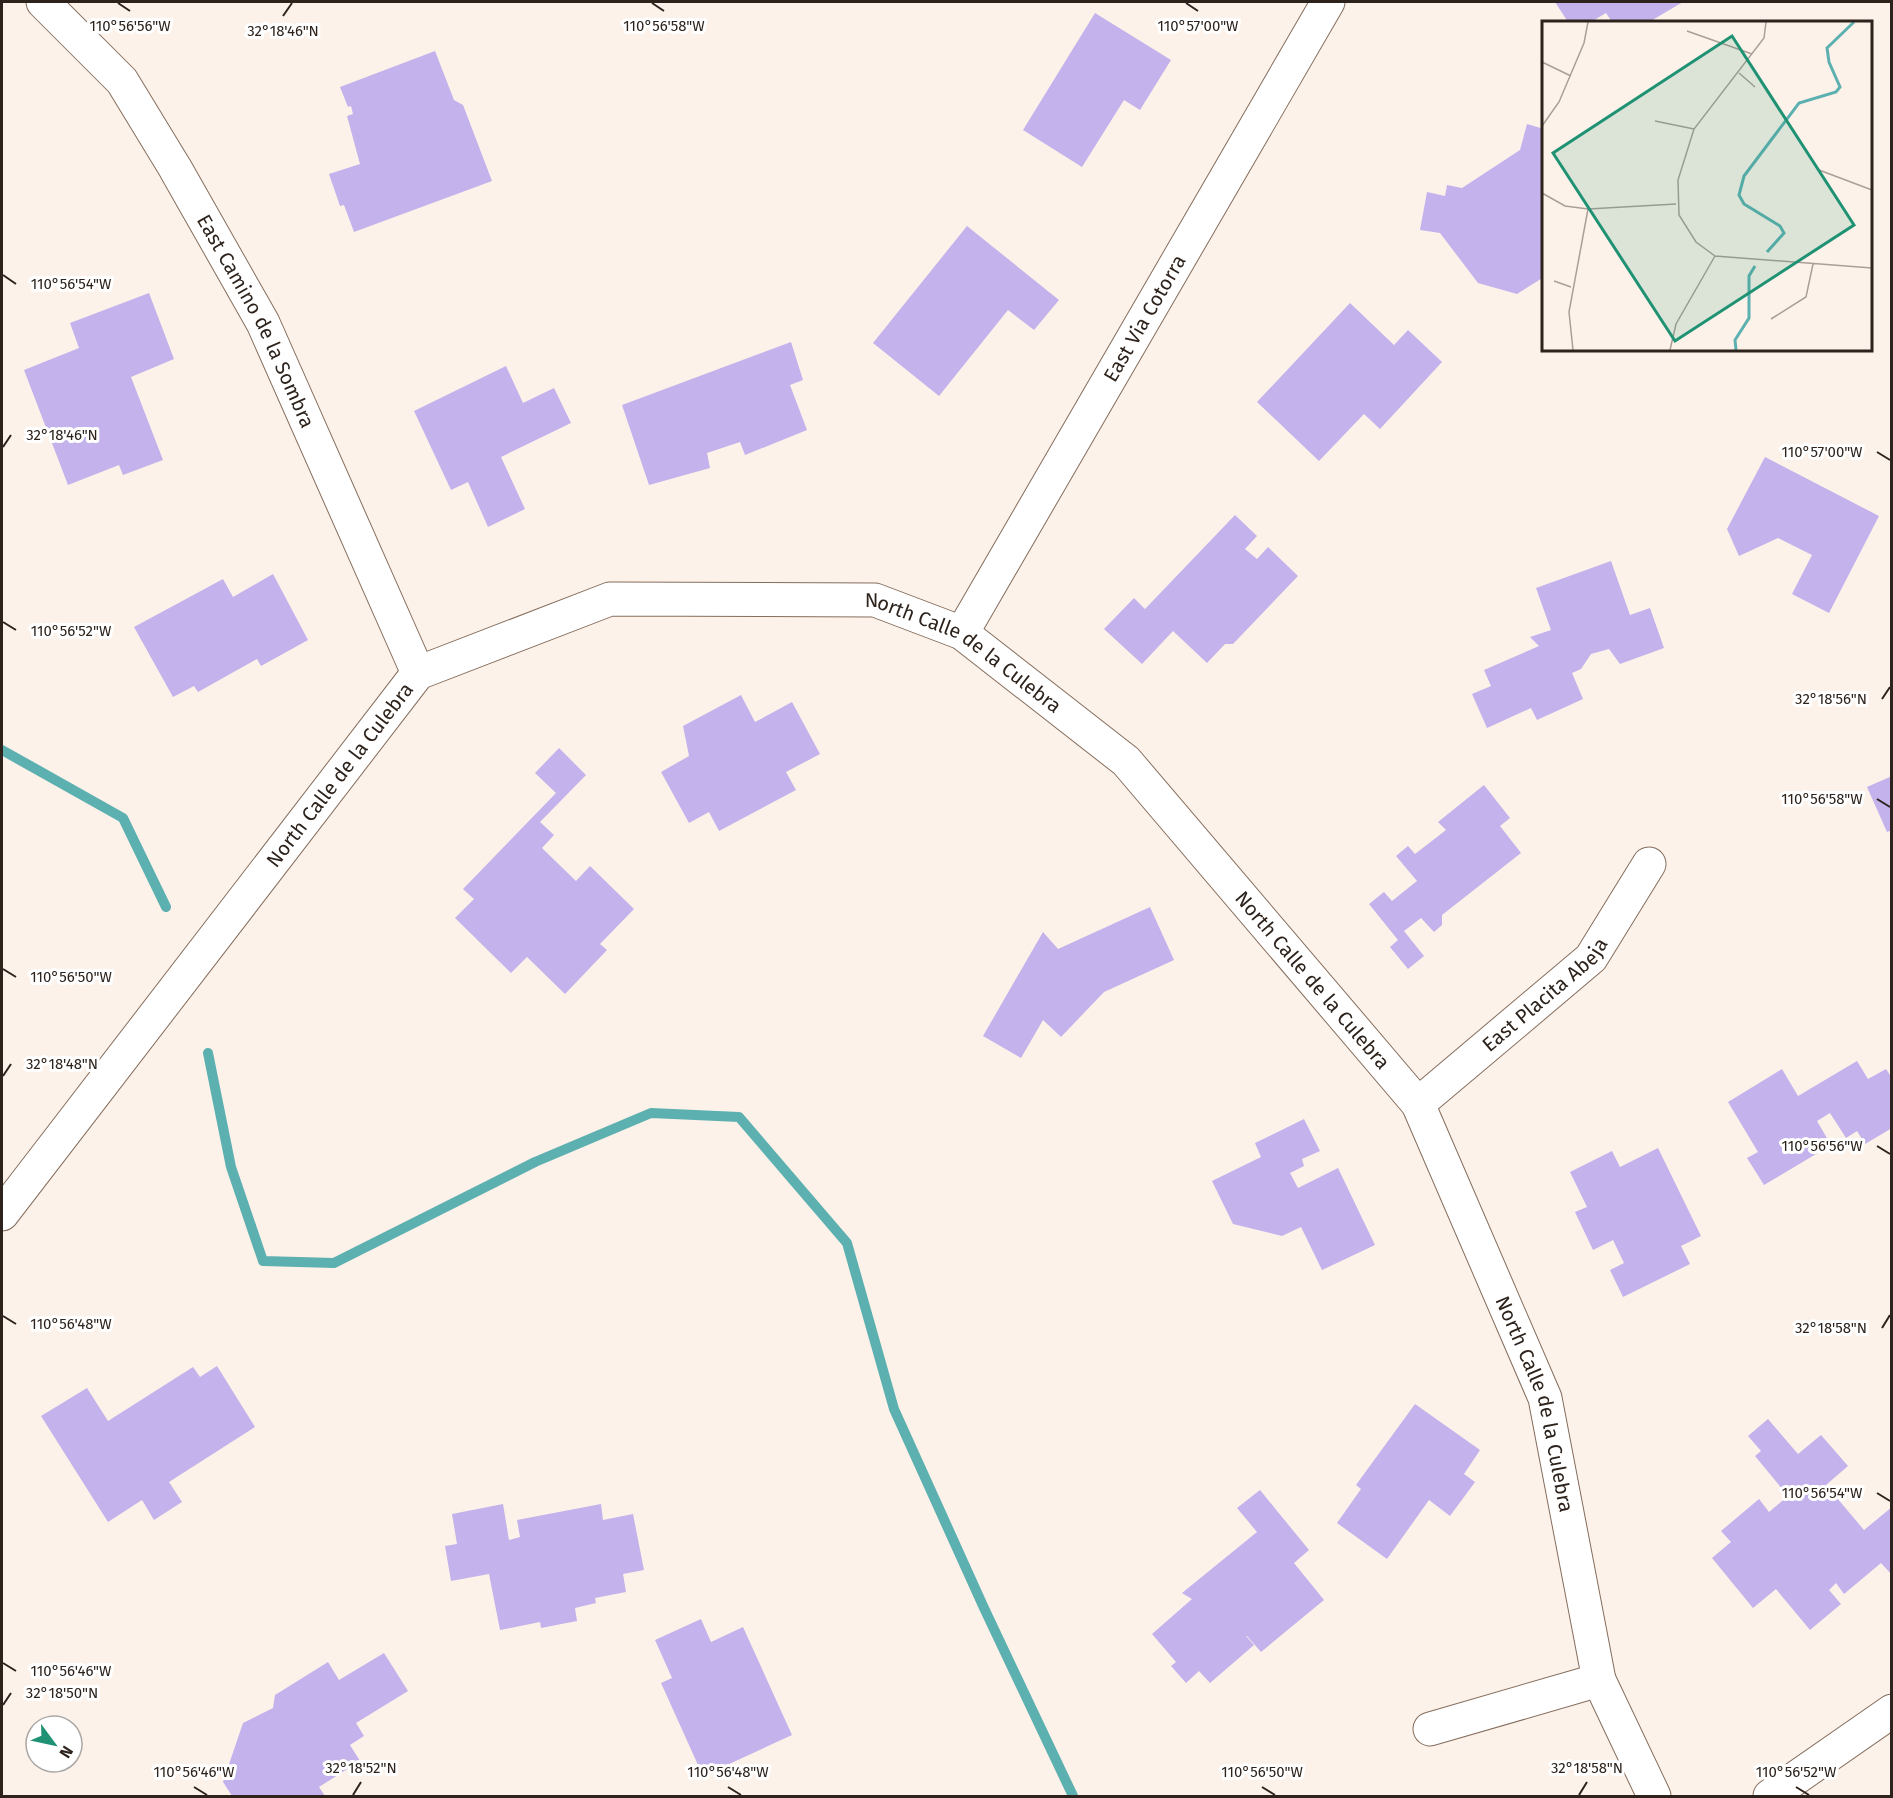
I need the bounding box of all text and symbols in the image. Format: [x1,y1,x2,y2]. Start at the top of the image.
text: 110°56'56"W [89,17,171,35]
text: 110°56'58"W [623,17,705,35]
text: 110°57'00"W [1157,17,1239,35]
inset map [1542,21,1872,351]
text: 32°18'46"N [247,22,319,40]
street label: East Camino de la Sombra [192,210,320,431]
street label: East Via Cotorra [1098,250,1191,386]
text: 110°56'54"W [31,275,112,293]
text: 32°18'46"N [26,426,98,444]
text: 110°57'00"W [1781,443,1863,461]
street label: North Calle de la Culebra [865,588,1066,718]
text: 110°56'52"W [31,622,112,640]
street label: North Calle de la Culebra [261,678,418,872]
text: 32°18'56"N [1795,690,1867,708]
text: 110°56'58"W [1781,790,1863,808]
street label: North Calle de la Culebra [1230,886,1395,1074]
street label: East Placita Abeja [1477,933,1613,1057]
text: 110°56'50"W [30,968,112,986]
text: 32°18'48"N [26,1055,98,1073]
text: 110°56'56"W [1781,1137,1863,1155]
street label: North Calle de la Culebra [1490,1292,1579,1514]
text: 110°56'48"W [30,1315,112,1333]
text: 32°18'58"N [1795,1319,1867,1337]
text: 110°56'54"W [1782,1484,1863,1502]
text: 110°56'46"W [31,1662,112,1680]
text: 32°18'50"N [26,1684,98,1702]
north arrow [24,1714,84,1774]
text: N [55,1742,77,1762]
text: 32°18'52"N [325,1759,397,1777]
text: 32°18'58"N [1551,1759,1623,1777]
text: 110°56'46"W [154,1763,235,1781]
text: 110°56'48"W [687,1763,769,1781]
text: 110°56'50"W [1221,1763,1303,1781]
text: 110°56'52"W [1756,1763,1837,1781]

